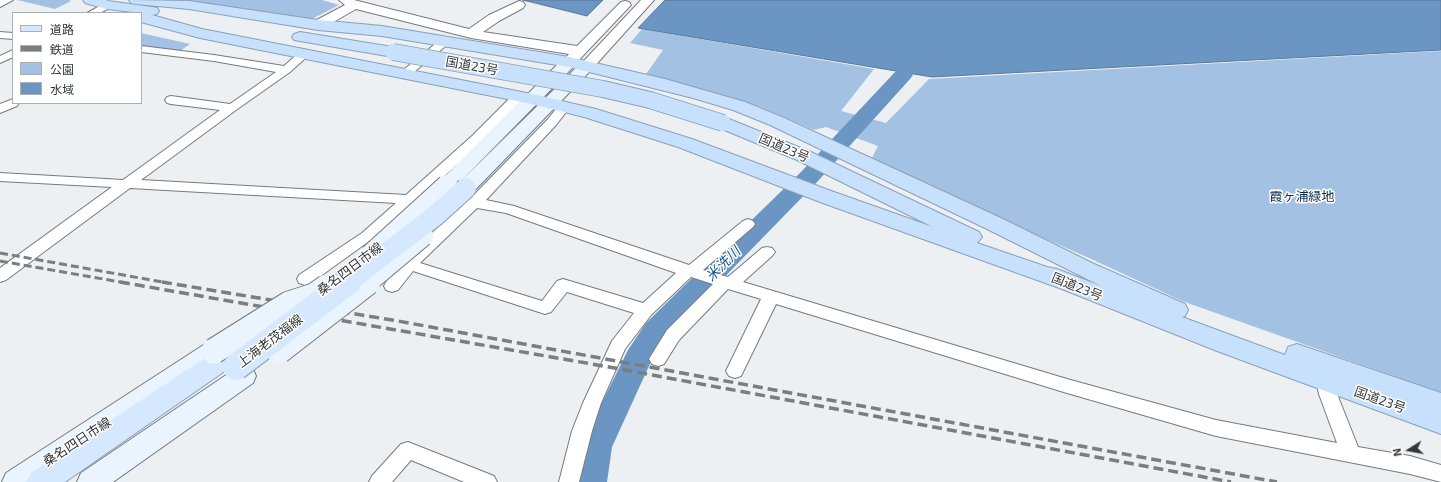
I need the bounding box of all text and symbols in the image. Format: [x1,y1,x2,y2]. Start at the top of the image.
legend [12,12,142,104]
text: 道路 [50,22,74,36]
text: 鉄道 [50,42,74,56]
street label: 国道23号 [444,54,500,78]
text: 公園 [50,62,74,76]
text: 水域 [50,82,74,96]
street label: 国道23号 [756,130,812,166]
park label: 霞ヶ浦緑地 [1270,189,1334,205]
street label: 桑名四日市線 [314,239,386,299]
water label: 米洗川 [702,243,744,285]
street label: 国道23号 [1049,270,1105,304]
street label: 上海老茂福線 [234,311,306,371]
street label: 国道23号 [1352,384,1408,416]
street label: 桑名四日市線 [40,414,114,470]
north arrow [1389,430,1429,470]
text: N [1390,447,1404,458]

